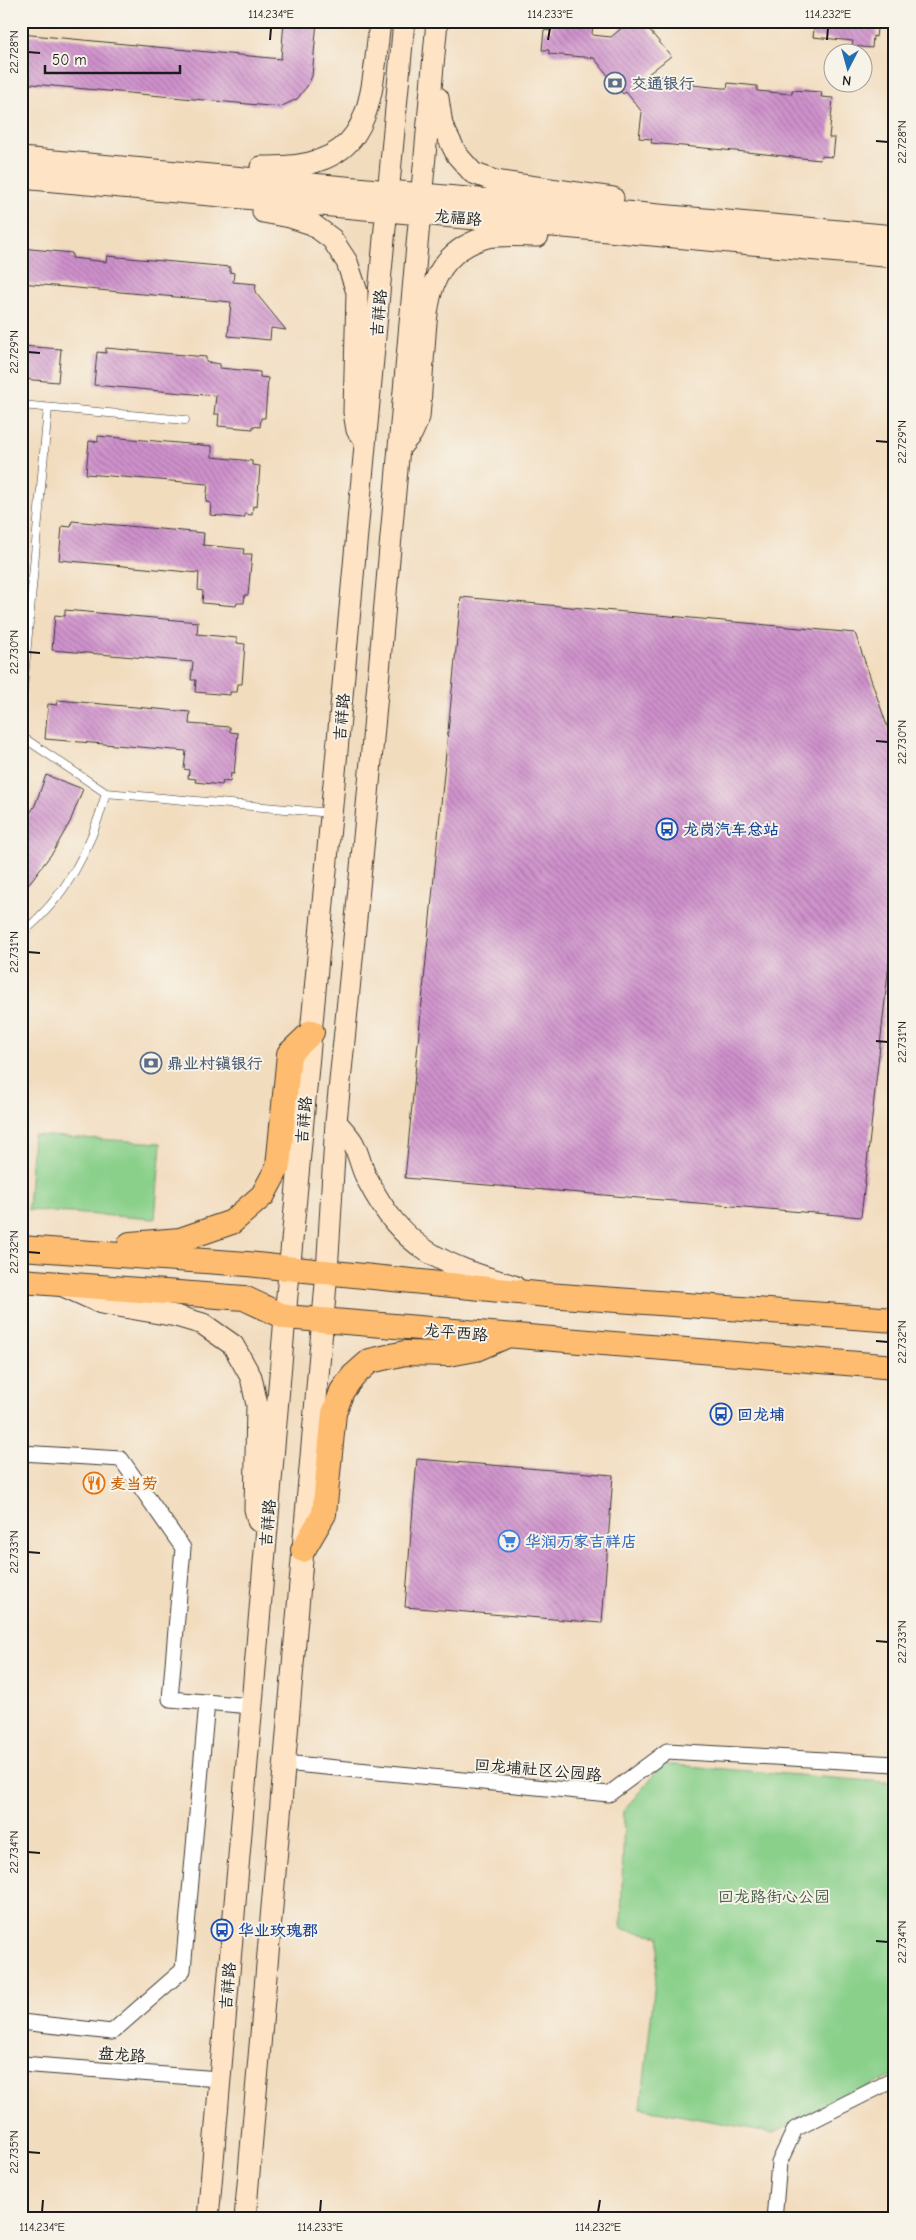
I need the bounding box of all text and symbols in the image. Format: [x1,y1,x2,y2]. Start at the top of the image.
text: 114.234°E [248,7,294,21]
text: 114.233°E [527,7,573,21]
text: 114.232°E [805,7,851,21]
text: 22.728°N [7,30,21,74]
scale bar [45,42,180,74]
north arrow [824,42,874,92]
text: 50 m [52,51,87,69]
bank icon: 交通银行 [603,71,627,95]
text: N [841,72,852,89]
place label: 交通银行 [631,75,695,93]
text: 22.728°N [895,120,909,164]
street label: 龙福路 [433,207,483,229]
street label: 吉祥路 [368,288,390,338]
text: 22.729°N [7,330,21,374]
text: 22.729°N [895,420,909,464]
text: 22.730°N [7,630,21,674]
street label: 吉祥路 [331,692,353,742]
text: 22.730°N [895,720,909,764]
bus stop icon: 龙岗汽车总站 [655,817,679,841]
place label: 龙岗汽车总站 [683,821,779,839]
text: 22.731°N [7,931,21,973]
text: 22.731°N [895,1021,909,1063]
bank icon: 鼎业村镇银行 [139,1051,163,1075]
place label: 鼎业村镇银行 [167,1055,263,1073]
street label: 吉祥路 [293,1095,315,1145]
text: 22.732°N [7,1230,21,1274]
text: 22.732°N [895,1320,909,1364]
street label: 龙平西路 [423,1321,489,1345]
bus stop icon: 回龙埔 [709,1402,733,1426]
place label: 回龙埔 [737,1406,785,1424]
restaurant icon: 麦当劳 [82,1471,106,1495]
place label: 麦当劳 [110,1475,158,1493]
street label: 吉祥路 [257,1498,279,1548]
supermarket icon: 华润万家吉祥店 [497,1529,521,1553]
text: 22.733°N [7,1530,21,1574]
place label: 华润万家吉祥店 [525,1533,637,1551]
text: 22.733°N [895,1620,909,1664]
street label: 回龙埔社区公园路 [473,1755,602,1785]
text: 22.734°N [7,1831,21,1873]
park label: 回龙路街心公园 [718,1888,830,1906]
bus stop icon: 华业玫瑰郡 [210,1918,234,1942]
text: 22.734°N [895,1921,909,1963]
place label: 华业玫瑰郡 [238,1922,318,1940]
street label: 吉祥路 [217,1961,239,2011]
street label: 盘龙路 [97,2044,147,2066]
text: 22.735°N [7,2130,21,2174]
text: 114.234°E [19,2220,65,2234]
text: 114.233°E [297,2220,343,2234]
text: 114.232°E [575,2220,621,2234]

